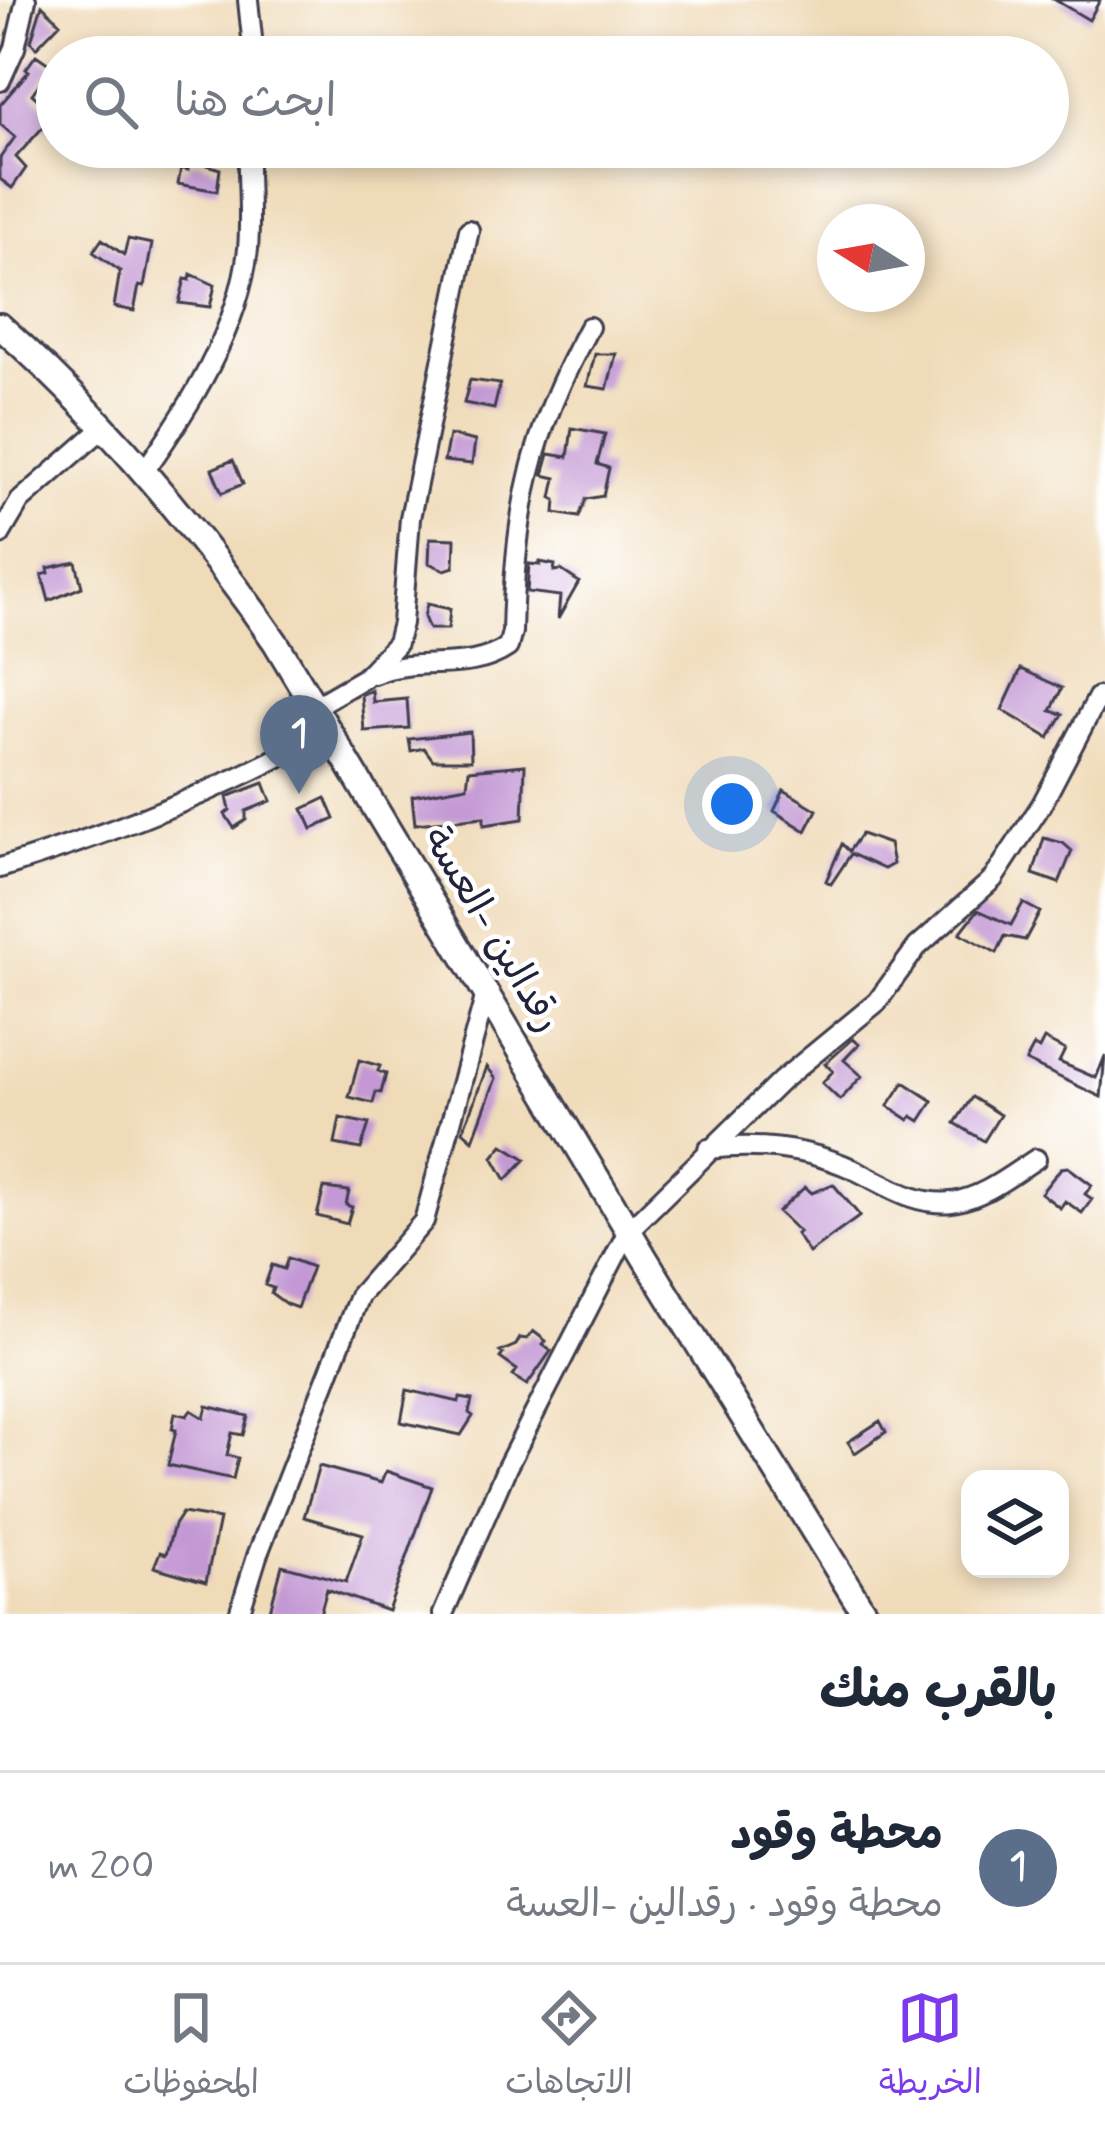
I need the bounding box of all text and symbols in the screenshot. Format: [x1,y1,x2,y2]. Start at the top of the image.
search box [36,36,1069,168]
icon: search [78,69,144,135]
text: ابحث هنا [174,73,337,132]
north arrow [817,204,925,312]
pin: 1 [260,695,338,794]
your location [702,774,762,834]
street label: رقدالين -العسة [410,818,572,1042]
map controls [961,1470,1069,1578]
button: layers [961,1470,1069,1578]
text: بالقرب منك [820,1659,1057,1725]
text: محطة وقود [730,1806,943,1865]
text: 200 m [48,1842,154,1893]
text: 1 [1009,1842,1027,1893]
text: محطة وقود · رقدالين -العسة [506,1880,943,1931]
tab: المحفوظات [123,1985,259,2111]
tab: الاتجاهات [505,1985,633,2111]
tab: الخريطة [879,1985,982,2111]

